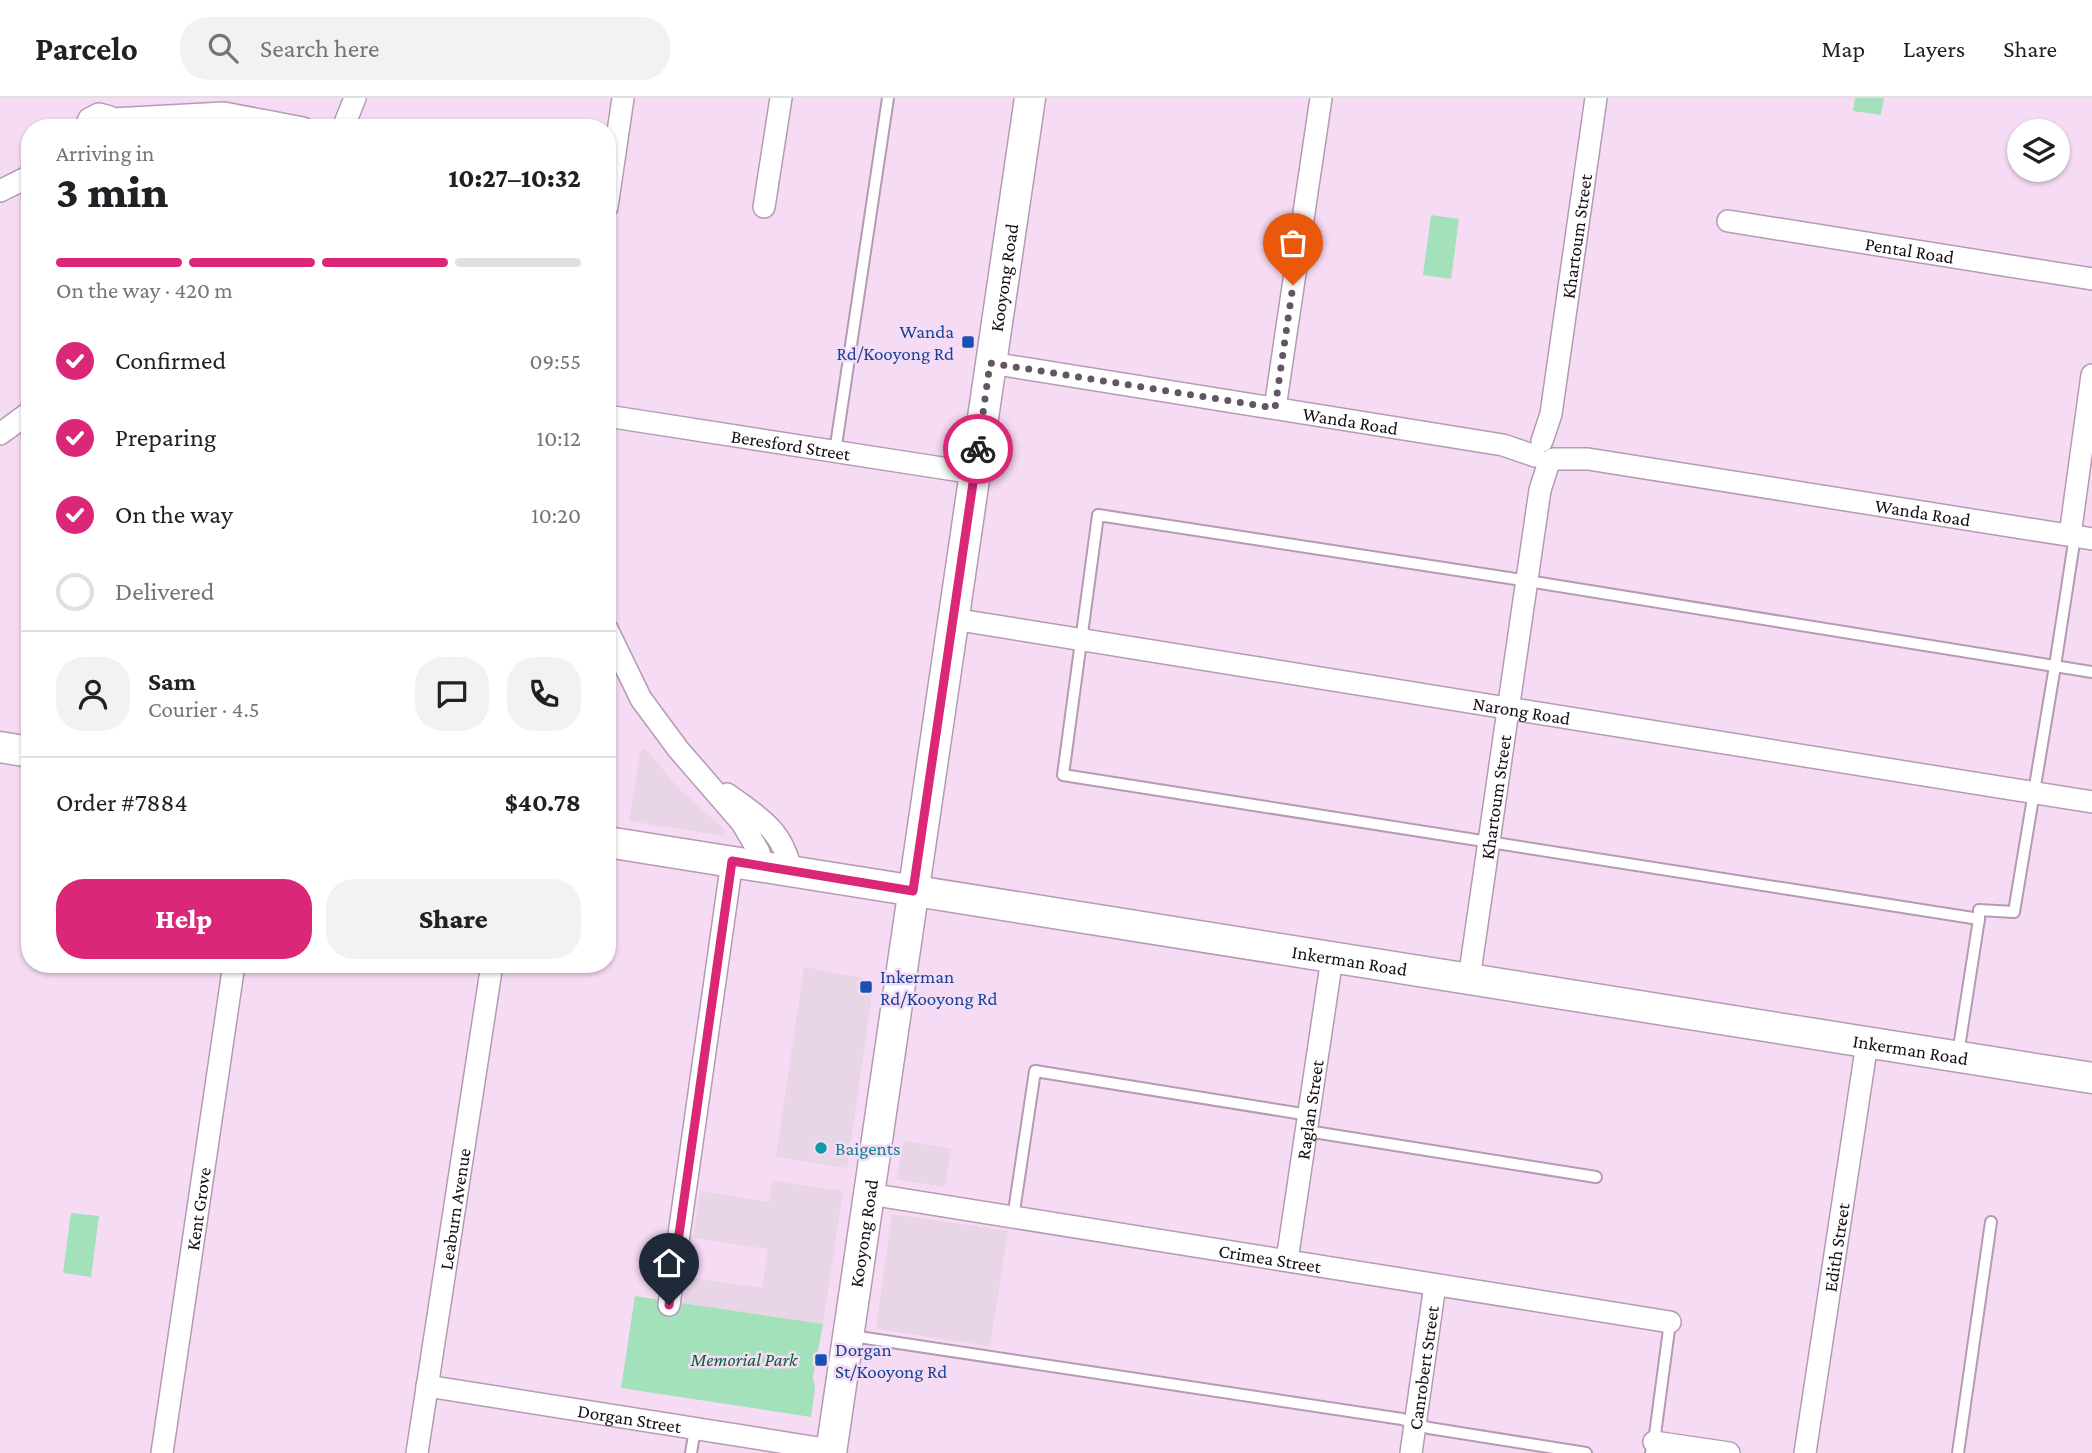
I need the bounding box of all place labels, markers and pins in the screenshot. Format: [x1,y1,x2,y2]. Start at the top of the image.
pin [1263,213,1323,285]
place label: Wanda Rd/Kooyong Rd [837,321,954,364]
marker: Wanda Rd/Kooyong Rd [960,334,976,350]
place label: Inkerman Rd/Kooyong Rd [880,966,998,1009]
marker: Inkerman Rd/Kooyong Rd [858,979,874,995]
place label: Baigents [835,1138,900,1159]
marker: Baigents [813,1140,829,1156]
pin [639,1233,699,1305]
place label: Dorgan St/Kooyong Rd [835,1339,947,1382]
marker: Dorgan St/Kooyong Rd [813,1352,829,1368]

